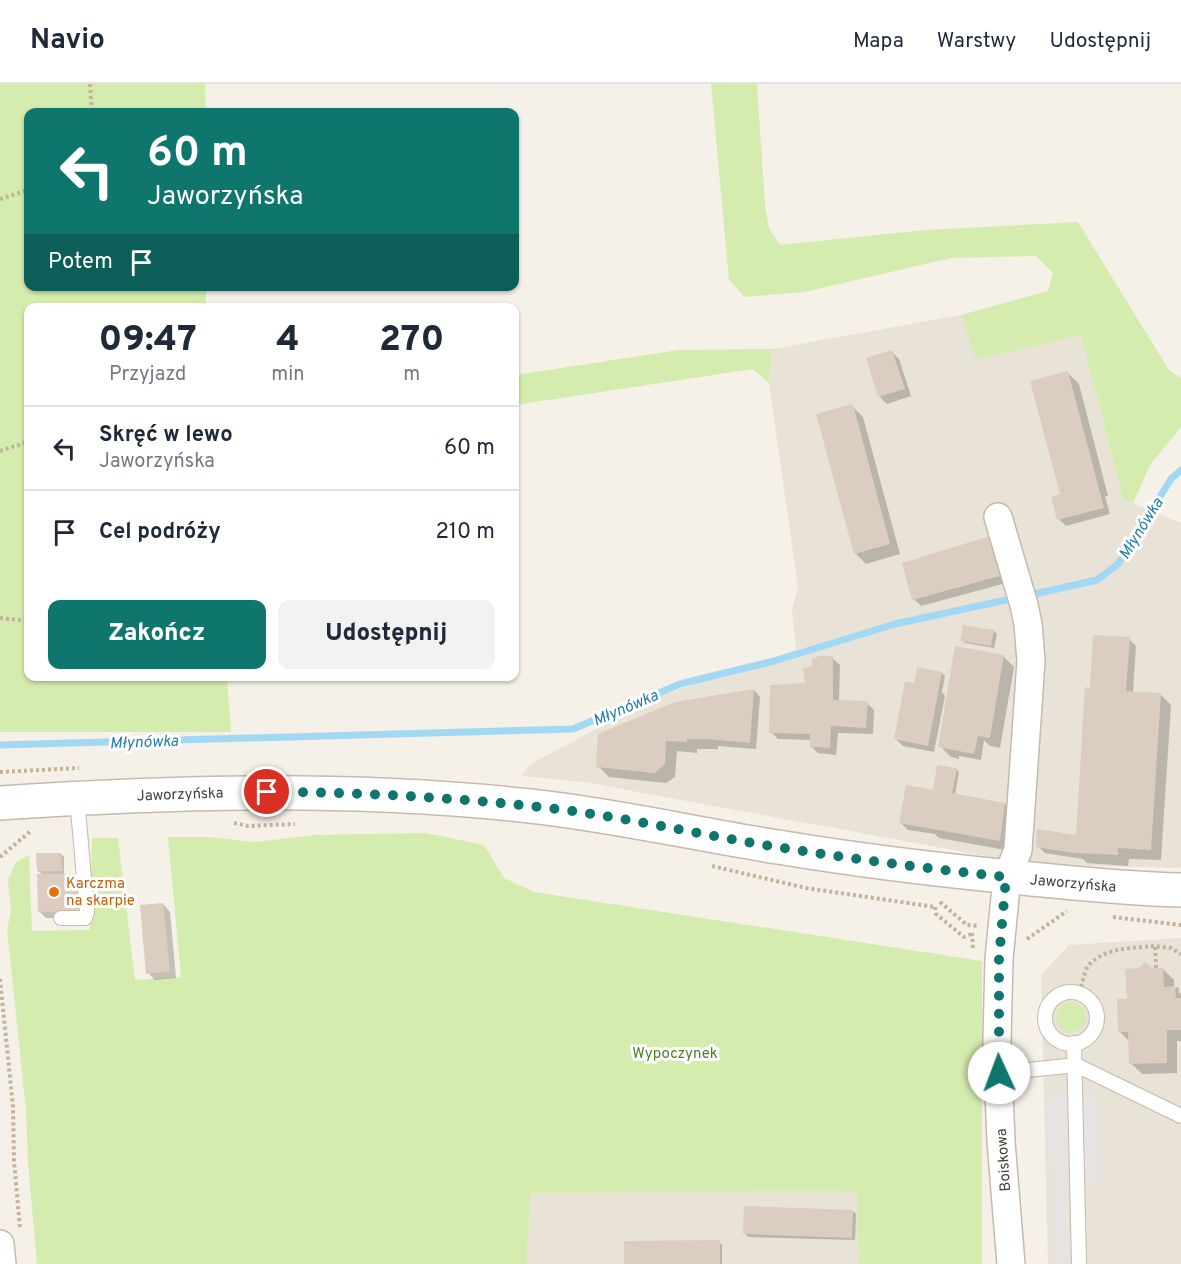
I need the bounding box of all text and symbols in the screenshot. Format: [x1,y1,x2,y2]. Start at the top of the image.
text: Navio [30,23,105,59]
text: Mapa [853,28,904,55]
text: Warstwy [937,28,1016,55]
text: Udostępnij [1049,28,1151,55]
text: 60 m [147,128,248,181]
icon: left [48,132,126,210]
text: Jaworzyńska [147,180,303,214]
icon: arrive [125,246,158,279]
text: Potem [48,249,113,276]
text: 09:47 [99,318,197,364]
text: 4 [276,318,300,364]
text: 270 [379,318,444,364]
text: Przyjazd [109,362,186,388]
text: min [271,362,305,388]
text: m [403,362,420,388]
text: Skręć w lewo [99,422,233,449]
icon: left [48,432,81,465]
text: 60 m [444,435,495,462]
text: Jaworzyńska [99,449,215,475]
water label: Młynówka [1115,494,1169,564]
icon: arrive [48,516,81,549]
text: Cel podróży [99,519,221,546]
text: 210 m [435,519,495,546]
button: Zakończ [48,600,266,669]
button: Udostępnij [278,600,495,669]
water label: Młynówka [590,686,662,731]
water label: Młynówka [109,732,180,754]
pin [241,766,292,817]
icon: arrive [250,775,283,808]
street label: Jaworzyńska [136,784,224,807]
street label: Jaworzyńska [1029,871,1117,898]
place label: Karczma na skarpie [66,875,135,911]
marker: Karczma na skarpie [47,885,61,899]
position arrow [967,1041,1031,1105]
park label: Wypoczynek [632,1045,718,1064]
street label: Boiskowa [993,1128,1016,1192]

